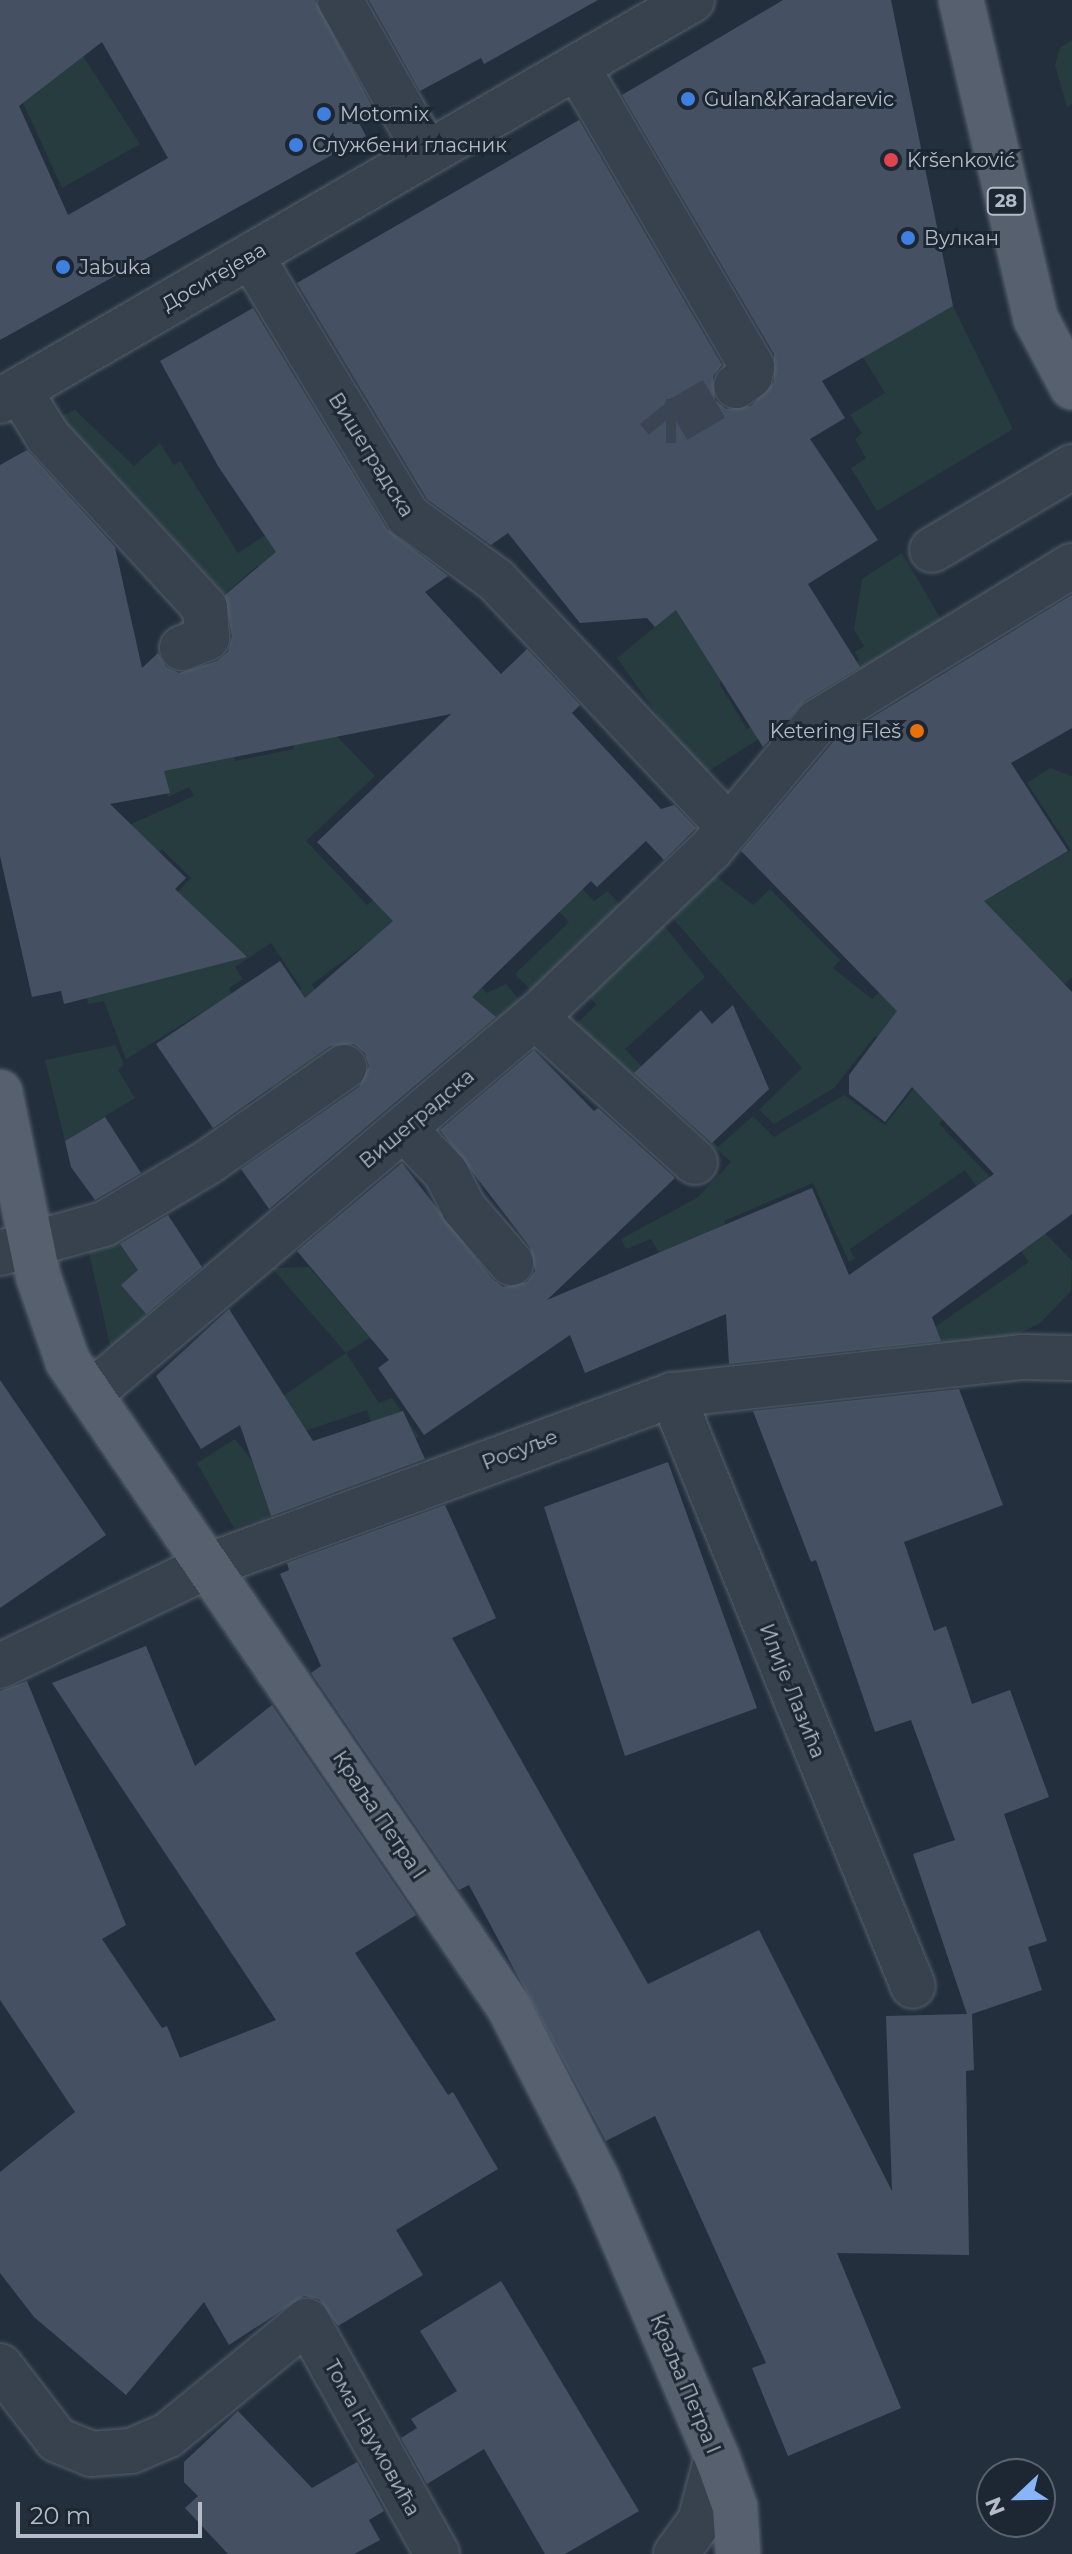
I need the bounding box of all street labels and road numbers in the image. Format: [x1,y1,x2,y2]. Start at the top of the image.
road number: 28 [986,187,1026,215]
street label: Доситејева [158,238,270,316]
street label: Вишеградска [323,389,419,521]
street label: Вишеградска [355,1064,479,1174]
street label: Росуље [479,1425,561,1475]
street label: Илије Лазића [754,1620,830,1762]
street label: Краља Петра I [327,1747,431,1883]
street label: Краља Петра I [645,2311,725,2457]
street label: Тома Наумовића [319,2356,425,2520]

